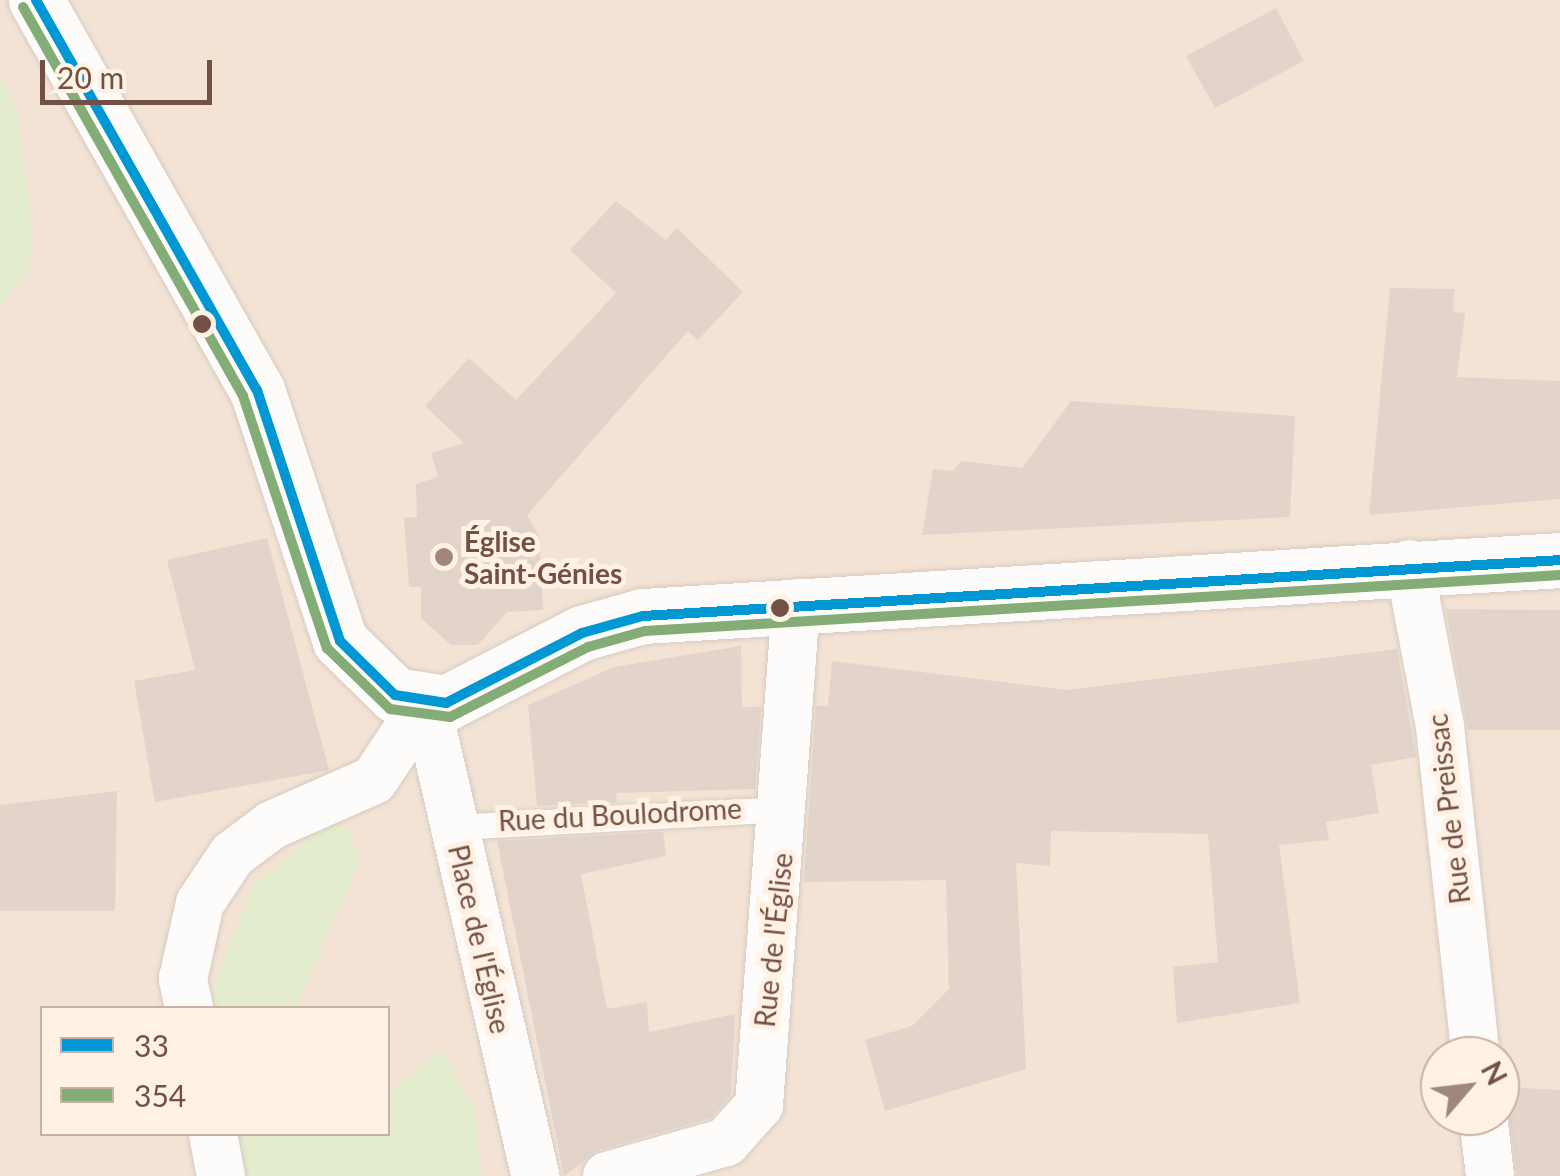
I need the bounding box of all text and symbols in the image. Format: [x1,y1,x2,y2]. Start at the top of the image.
scale bar [45,40,218,102]
text: 20 m [57,59,124,95]
unlabelled marker [192,314,212,334]
place label: Église Saint-Génies [464,524,622,590]
marker: Église Saint-Génies [433,546,455,568]
unlabelled marker [770,598,790,618]
street label: Rue de Preissac [1420,712,1476,906]
street label: Rue du Boulodrome [497,791,743,837]
street label: Place de l'Église [442,841,518,1037]
street label: Rue de l'Église [747,851,799,1029]
legend [40,1006,390,1136]
text: 33 [134,1027,169,1063]
north arrow [1420,1036,1520,1136]
text: N [1475,1055,1515,1090]
text: 354 [134,1077,186,1113]

